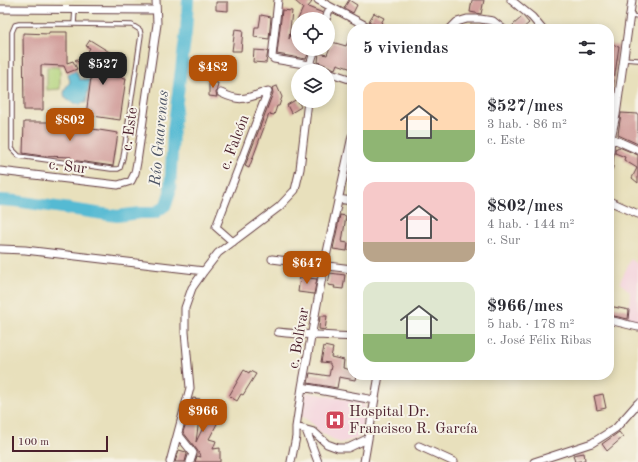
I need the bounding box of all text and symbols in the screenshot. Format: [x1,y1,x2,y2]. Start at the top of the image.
map controls [291,12,335,108]
button: locate [291,12,335,56]
icon: filters [576,37,598,59]
text: 5 viviendas [363,40,448,57]
pin: $527 [79,52,127,86]
pin: $482 [189,55,237,89]
text: $527 [88,58,118,71]
text: $482 [198,61,228,74]
button: layers [291,64,335,108]
water label: Río Guarenas [148,89,172,188]
icon: home [395,98,443,146]
text: $527/mes [487,98,563,115]
street label: c. Este [120,106,141,152]
pin: $802 [46,108,94,142]
street label: c. Falcón [218,113,253,172]
text: $802 [55,114,85,127]
text: 3 hab. · 86 m² [487,118,567,131]
text: c. Este [487,134,525,147]
street label: c. Sur [48,158,88,177]
icon: home [395,198,443,246]
text: $802/mes [487,198,563,215]
text: 4 hab. · 144 m² [487,218,574,231]
text: c. Sur [487,234,520,247]
pin: $647 [283,251,331,285]
text: $647 [292,257,322,270]
icon: home [395,298,443,346]
text: $966/mes [487,298,563,315]
street label: c. Bolívar [287,306,312,370]
text: 5 hab. · 178 m² [487,318,574,331]
text: c. José Félix Ribas [487,334,591,347]
pin: $966 [179,399,227,433]
text: $966 [188,405,218,418]
place label: Hospital Dr. Francisco R. García [349,405,478,437]
hospital icon: Hospital Dr. Francisco R. García [324,409,346,431]
scale bar [12,434,108,453]
text: 100 m [18,437,49,448]

